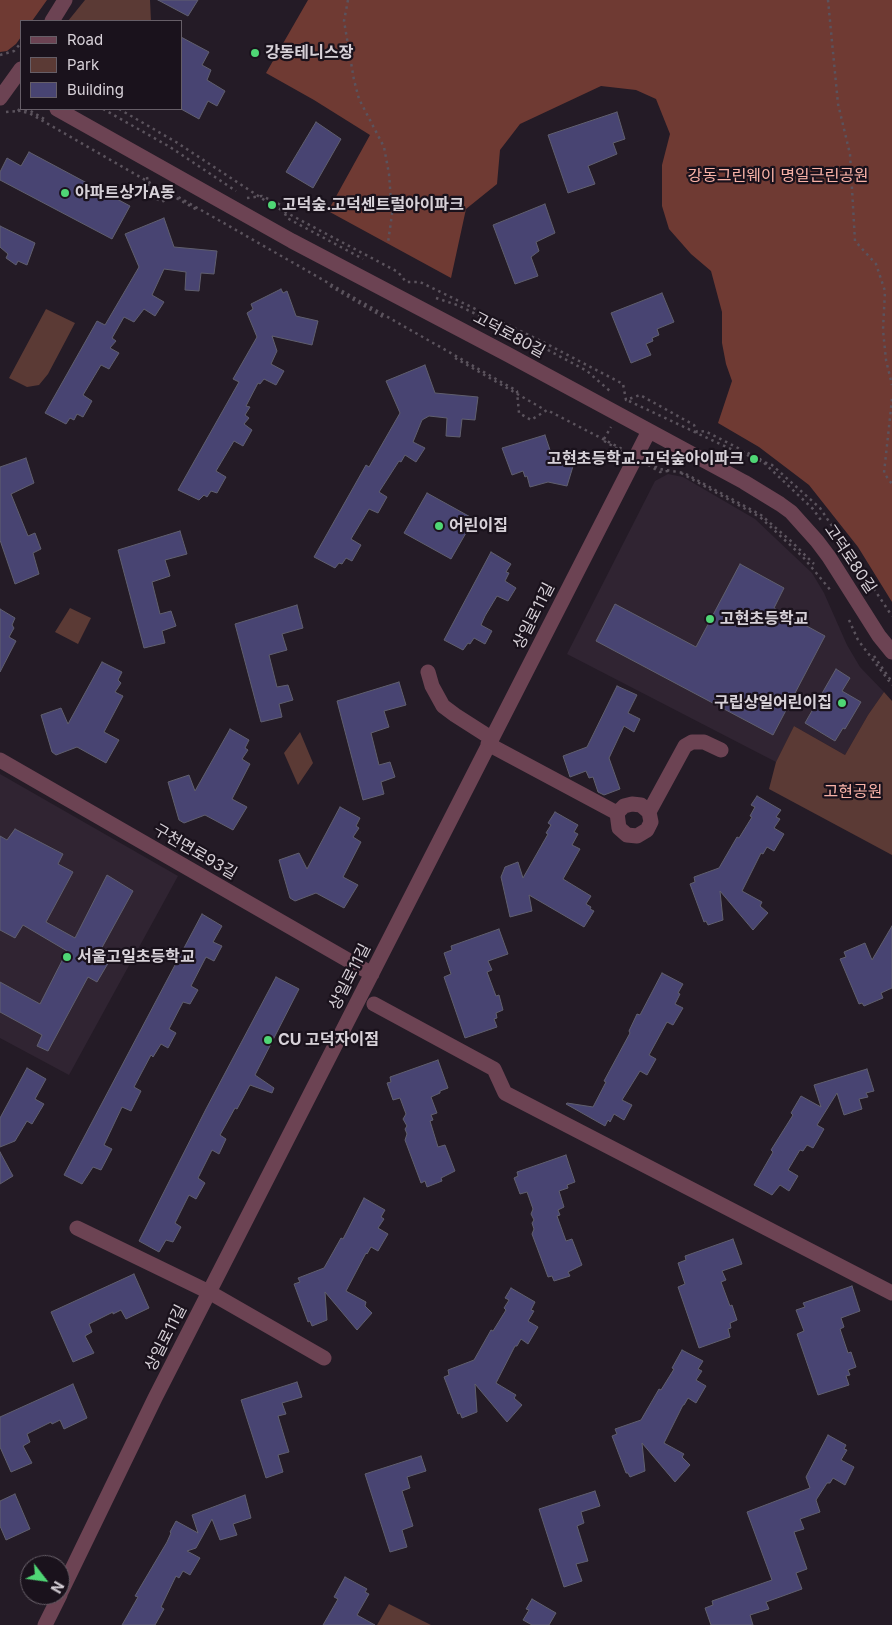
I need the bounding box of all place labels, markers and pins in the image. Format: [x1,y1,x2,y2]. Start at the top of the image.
place label: 강동테니스장 [265,43,353,63]
marker: 강동테니스장 [249,47,261,59]
place label: 아파트상가A동 [75,183,175,203]
marker: 아파트상가A동 [59,187,71,199]
place label: 고덕숲.고덕센트럴아이파크 [282,195,464,215]
marker: 고덕숲.고덕센트럴아이파크 [266,199,278,211]
place label: 고현초등학교.고덕숲아이파크 [547,449,744,469]
marker: 고현초등학교.고덕숲아이파크 [748,453,760,465]
place label: 어린이집 [449,516,508,536]
marker: 어린이집 [433,520,445,532]
place label: 고현초등학교 [720,609,808,629]
marker: 고현초등학교 [704,613,716,625]
place label: 구립상일어린이집 [714,693,832,713]
marker: 구립상일어린이집 [836,697,848,709]
place label: 서울고일초등학교 [77,947,195,967]
marker: 서울고일초등학교 [61,951,73,963]
place label: CU 고덕자이점 [278,1030,379,1050]
marker: CU 고덕자이점 [262,1034,274,1046]

